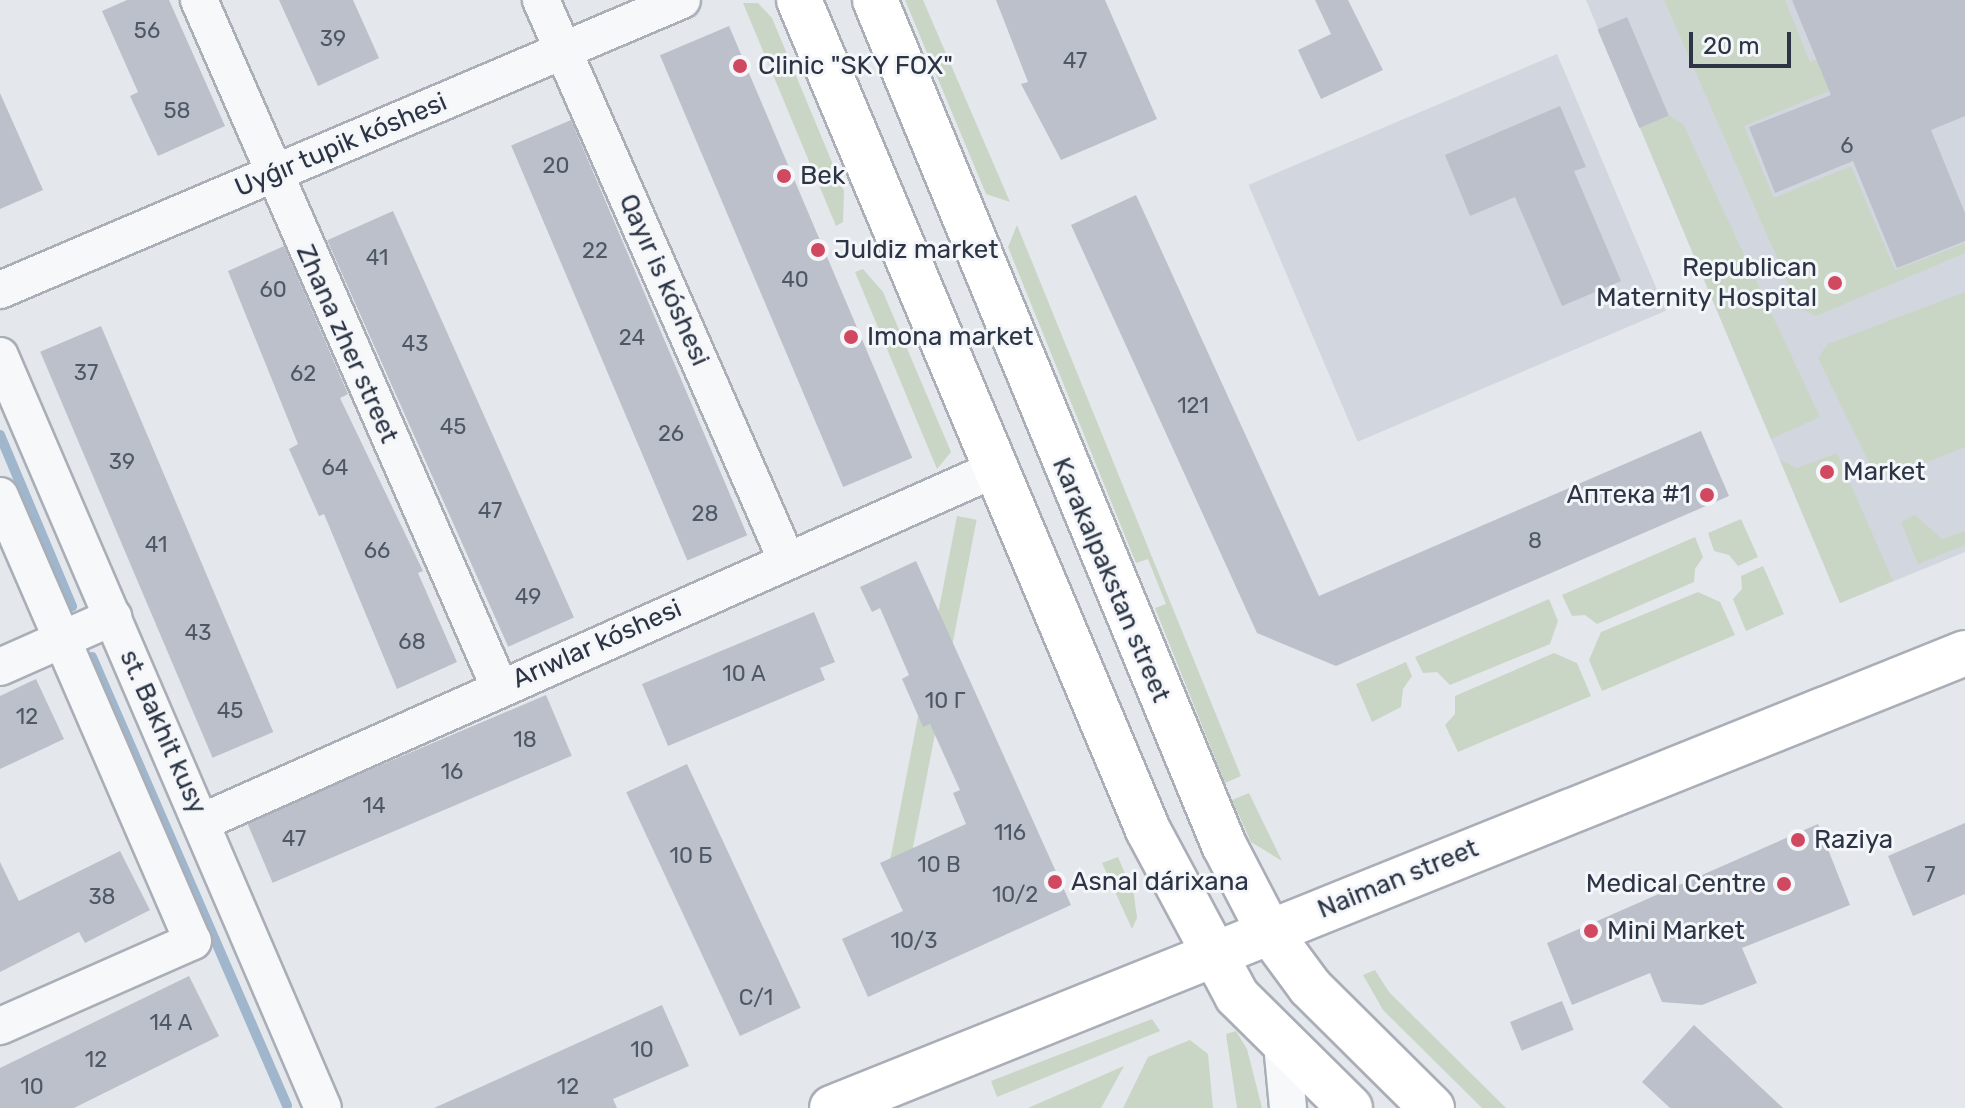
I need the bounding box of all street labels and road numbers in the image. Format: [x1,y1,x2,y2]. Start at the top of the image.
street label: Uyǵır tupik kóshesi [230,86,452,204]
street label: Qayır is kóshesi [612,189,716,371]
street label: Zhana zher street [289,240,405,448]
street label: Karakalpakstan street [1045,453,1177,707]
street label: Arıwlar kóshesi [507,593,687,695]
street label: st. Bakhit kusy [113,645,213,819]
street label: Naiman street [1313,833,1483,925]

